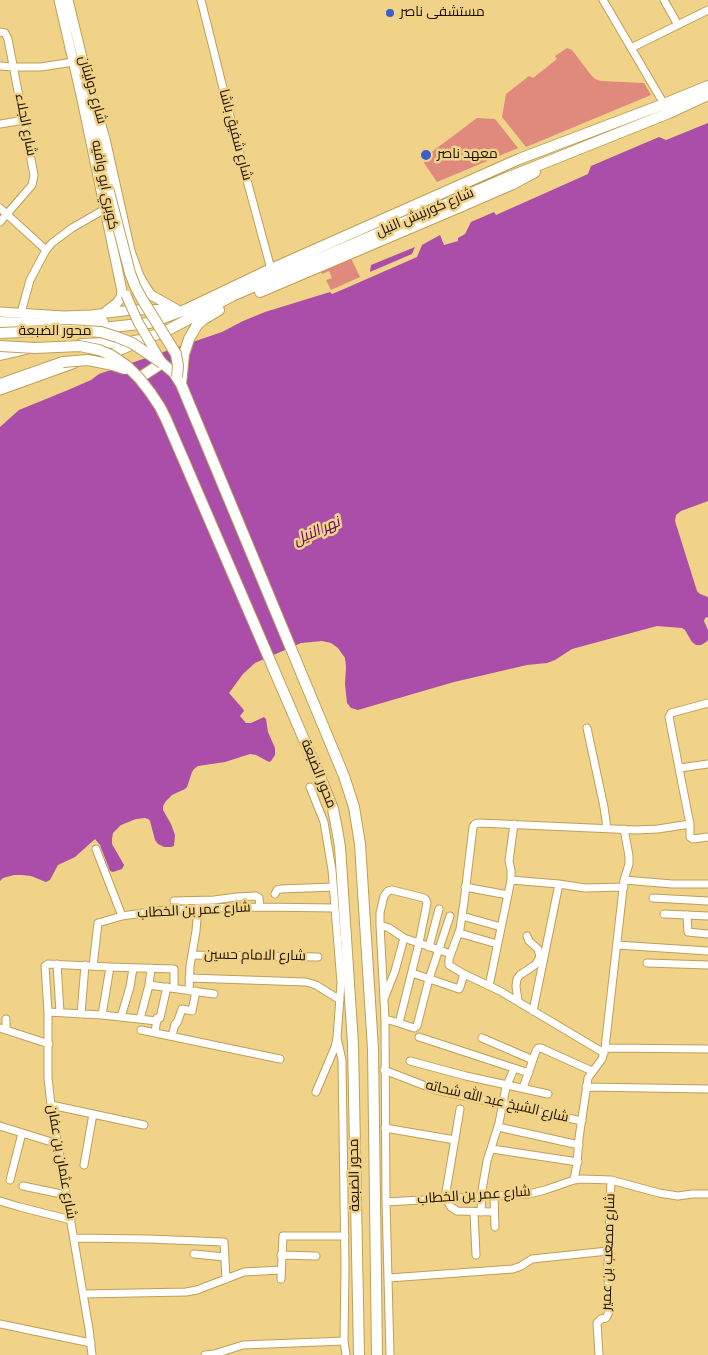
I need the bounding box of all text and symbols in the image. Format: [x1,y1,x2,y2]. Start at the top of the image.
place label: مستشفى ناصر [400,5,485,21]
marker: مستشفى ناصر [384,7,396,19]
street label: شارع دوليتان [74,54,110,126]
street label: شارع شفيق باشا [215,87,255,183]
street label: شارع الجلاء [11,92,39,158]
street label: كوبري ابو وافيه [87,139,121,231]
place label: معهد ناصر [437,147,498,163]
marker: معهد ناصر [419,148,433,162]
street label: شارع كورنيش النيل [374,185,476,241]
street label: محور الضبعة [19,324,91,340]
water label: نهر النيل [291,514,343,550]
street label: محور الضبعة [297,737,339,811]
street label: شارع عمر بن الخطاب [137,900,251,922]
street label: شارع الامام حسين [204,947,306,965]
street label: شارع الشيخ عبد الله شحاته [424,1077,570,1127]
street label: شارع عثمان بن عفان [43,1103,79,1221]
street label: محور الضبعة [346,1138,364,1212]
street label: شارع عمر بن الخطاب [417,1184,531,1208]
street label: شارع مصعب بن عمير [599,1193,619,1311]

